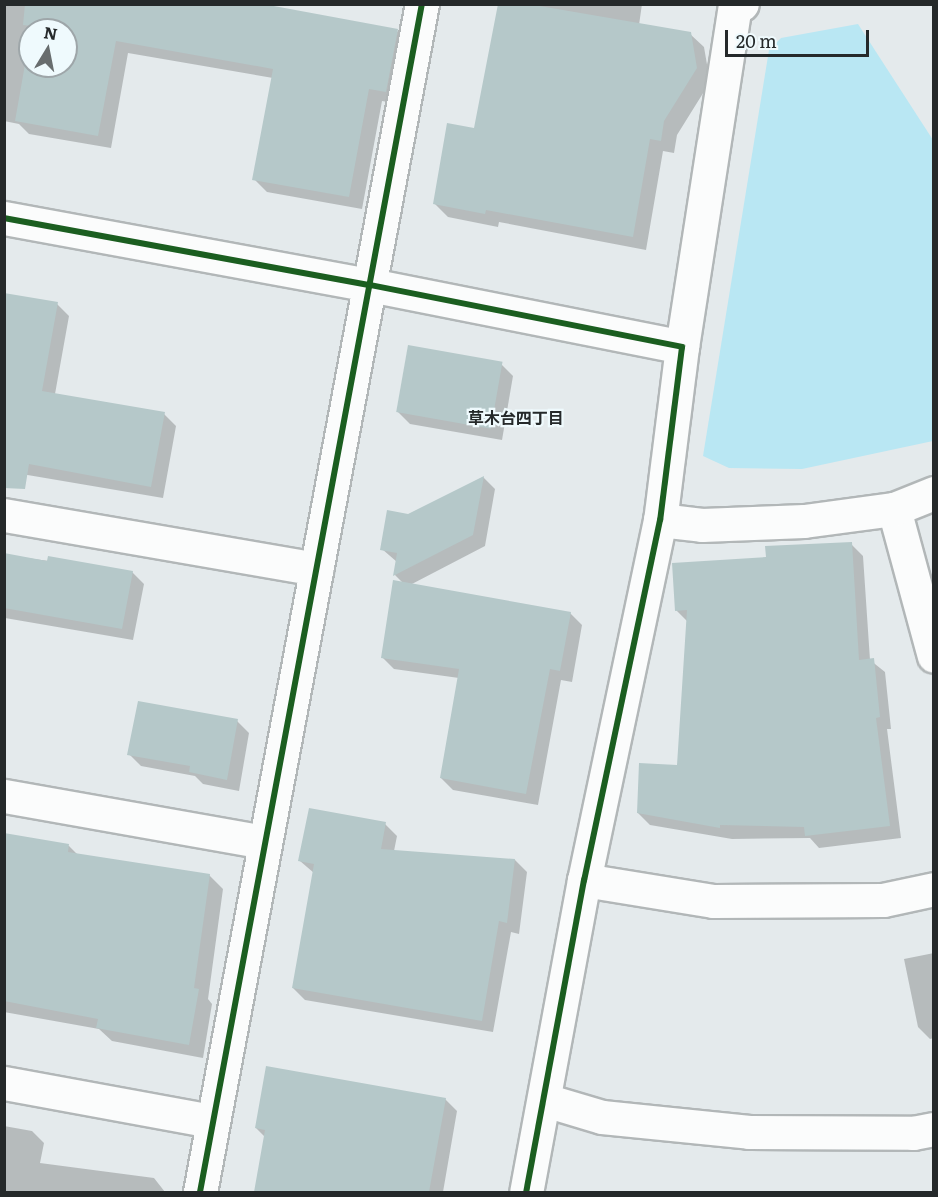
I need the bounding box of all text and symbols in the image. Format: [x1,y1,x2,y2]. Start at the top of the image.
north arrow [18,18,78,78]
scale bar [728,18,872,56]
text: N [42,19,59,45]
text: 20 m [736,27,777,54]
district label: 草木台四丁目 [468,407,564,427]

